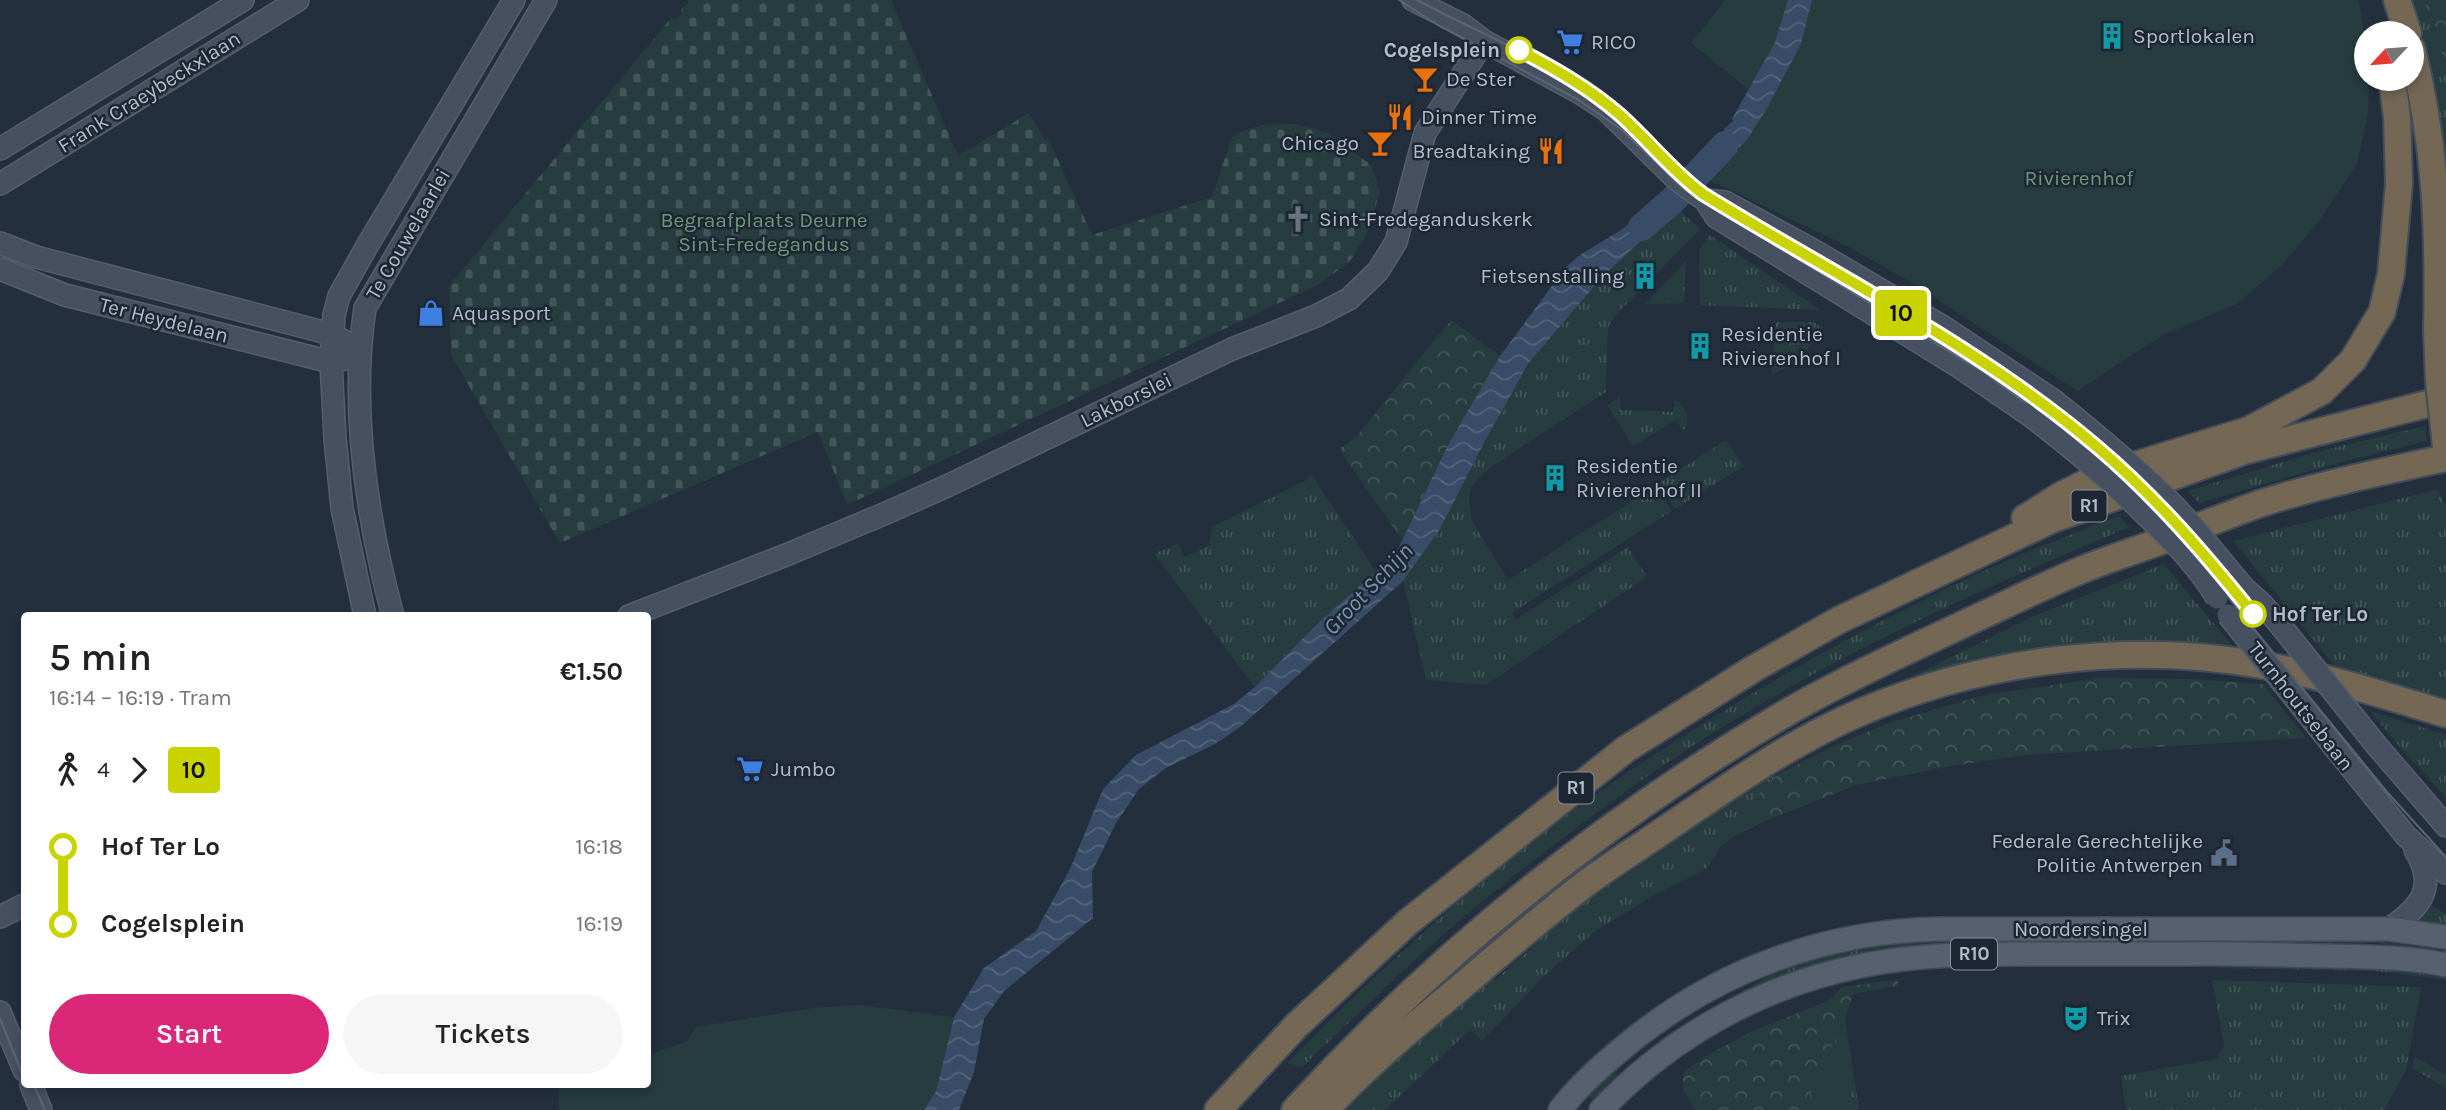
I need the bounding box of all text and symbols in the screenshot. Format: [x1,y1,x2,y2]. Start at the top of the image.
building icon: Sportlokalen [2097,21,2127,51]
north arrow [2354,21,2424,91]
map controls [2354,21,2424,91]
place label: Sportlokalen [2133,24,2255,48]
street label: Frank Craeybeckxlaan [53,26,245,158]
supermarket icon: RICO [1555,27,1585,57]
place label: RICO [1591,30,1636,54]
marker: Cogelsplein [1506,37,1532,63]
place label: Cogelsplein [1384,38,1500,62]
bar icon: De Ster [1410,64,1440,94]
place label: De Ster [1446,67,1515,91]
restaurant icon: Dinner Time [1385,102,1415,132]
place label: Dinner Time [1421,105,1537,129]
bar icon: Chicago [1365,128,1395,158]
place label: Chicago [1281,131,1359,155]
restaurant icon: Breadtaking [1536,136,1566,166]
place label: Breadtaking [1412,139,1530,163]
street label: Te Couwelaarlei [361,164,455,304]
park label: Rivierenhof [2024,166,2134,190]
church icon: Sint-Fredeganduskerk [1283,204,1313,234]
place label: Sint-Fredeganduskerk [1319,207,1533,231]
park label: Begraafplaats Deurne Sint-Fredegandus [660,208,868,256]
building icon: Fietsenstalling [1630,261,1660,291]
place label: Fietsenstalling [1481,264,1624,288]
line badge: 10 [1870,290,1932,336]
street label: Ter Heydelaan [97,292,231,348]
shop icon: Aquasport [416,298,446,328]
text: 10 [1889,299,1913,327]
place label: Aquasport [452,301,551,325]
place label: Residentie Rivierenhof I [1721,322,1841,370]
building icon: Residentie Rivierenhof I [1685,331,1715,361]
street label: Lakborslei [1076,368,1176,432]
place label: Residentie Rivierenhof II [1576,454,1702,502]
building icon: Residentie Rivierenhof II [1540,463,1570,493]
road number: R1 [2072,491,2106,522]
water label: Groot Schijn [1318,537,1418,641]
marker: Hof Ter Lo [2240,601,2266,627]
place label: Hof Ter Lo [2272,602,2368,626]
text: 5 min [49,635,152,680]
street label: Turnhoutsebaan [2243,637,2359,775]
text: €1.50 [560,656,623,687]
text: 16:14 – 16:19 · Tram [49,684,232,711]
icon: walk [49,751,87,789]
icon: forward [120,751,158,789]
supermarket icon: Jumbo [735,754,765,784]
text: 4 [97,756,110,783]
text: 10 [182,756,206,784]
place label: Jumbo [771,757,836,781]
road number: R1 [1558,772,1594,804]
place label: Federale Gerechtelijke Politie Antwerpen [1992,829,2203,877]
text: Hof Ter Lo [101,831,220,862]
text: 16:18 [575,833,623,860]
public building icon: Federale Gerechtelijke Politie Antwerpen [2209,838,2239,868]
text: Cogelsplein [101,908,245,939]
text: 16:19 [576,910,623,937]
street label: Noordersingel [2014,917,2148,941]
road number: R10 [1951,938,1997,970]
button: Start [49,994,329,1074]
button: Tickets [343,994,623,1074]
theatre icon: Trix [2061,1003,2091,1033]
place label: Trix [2097,1006,2131,1030]

